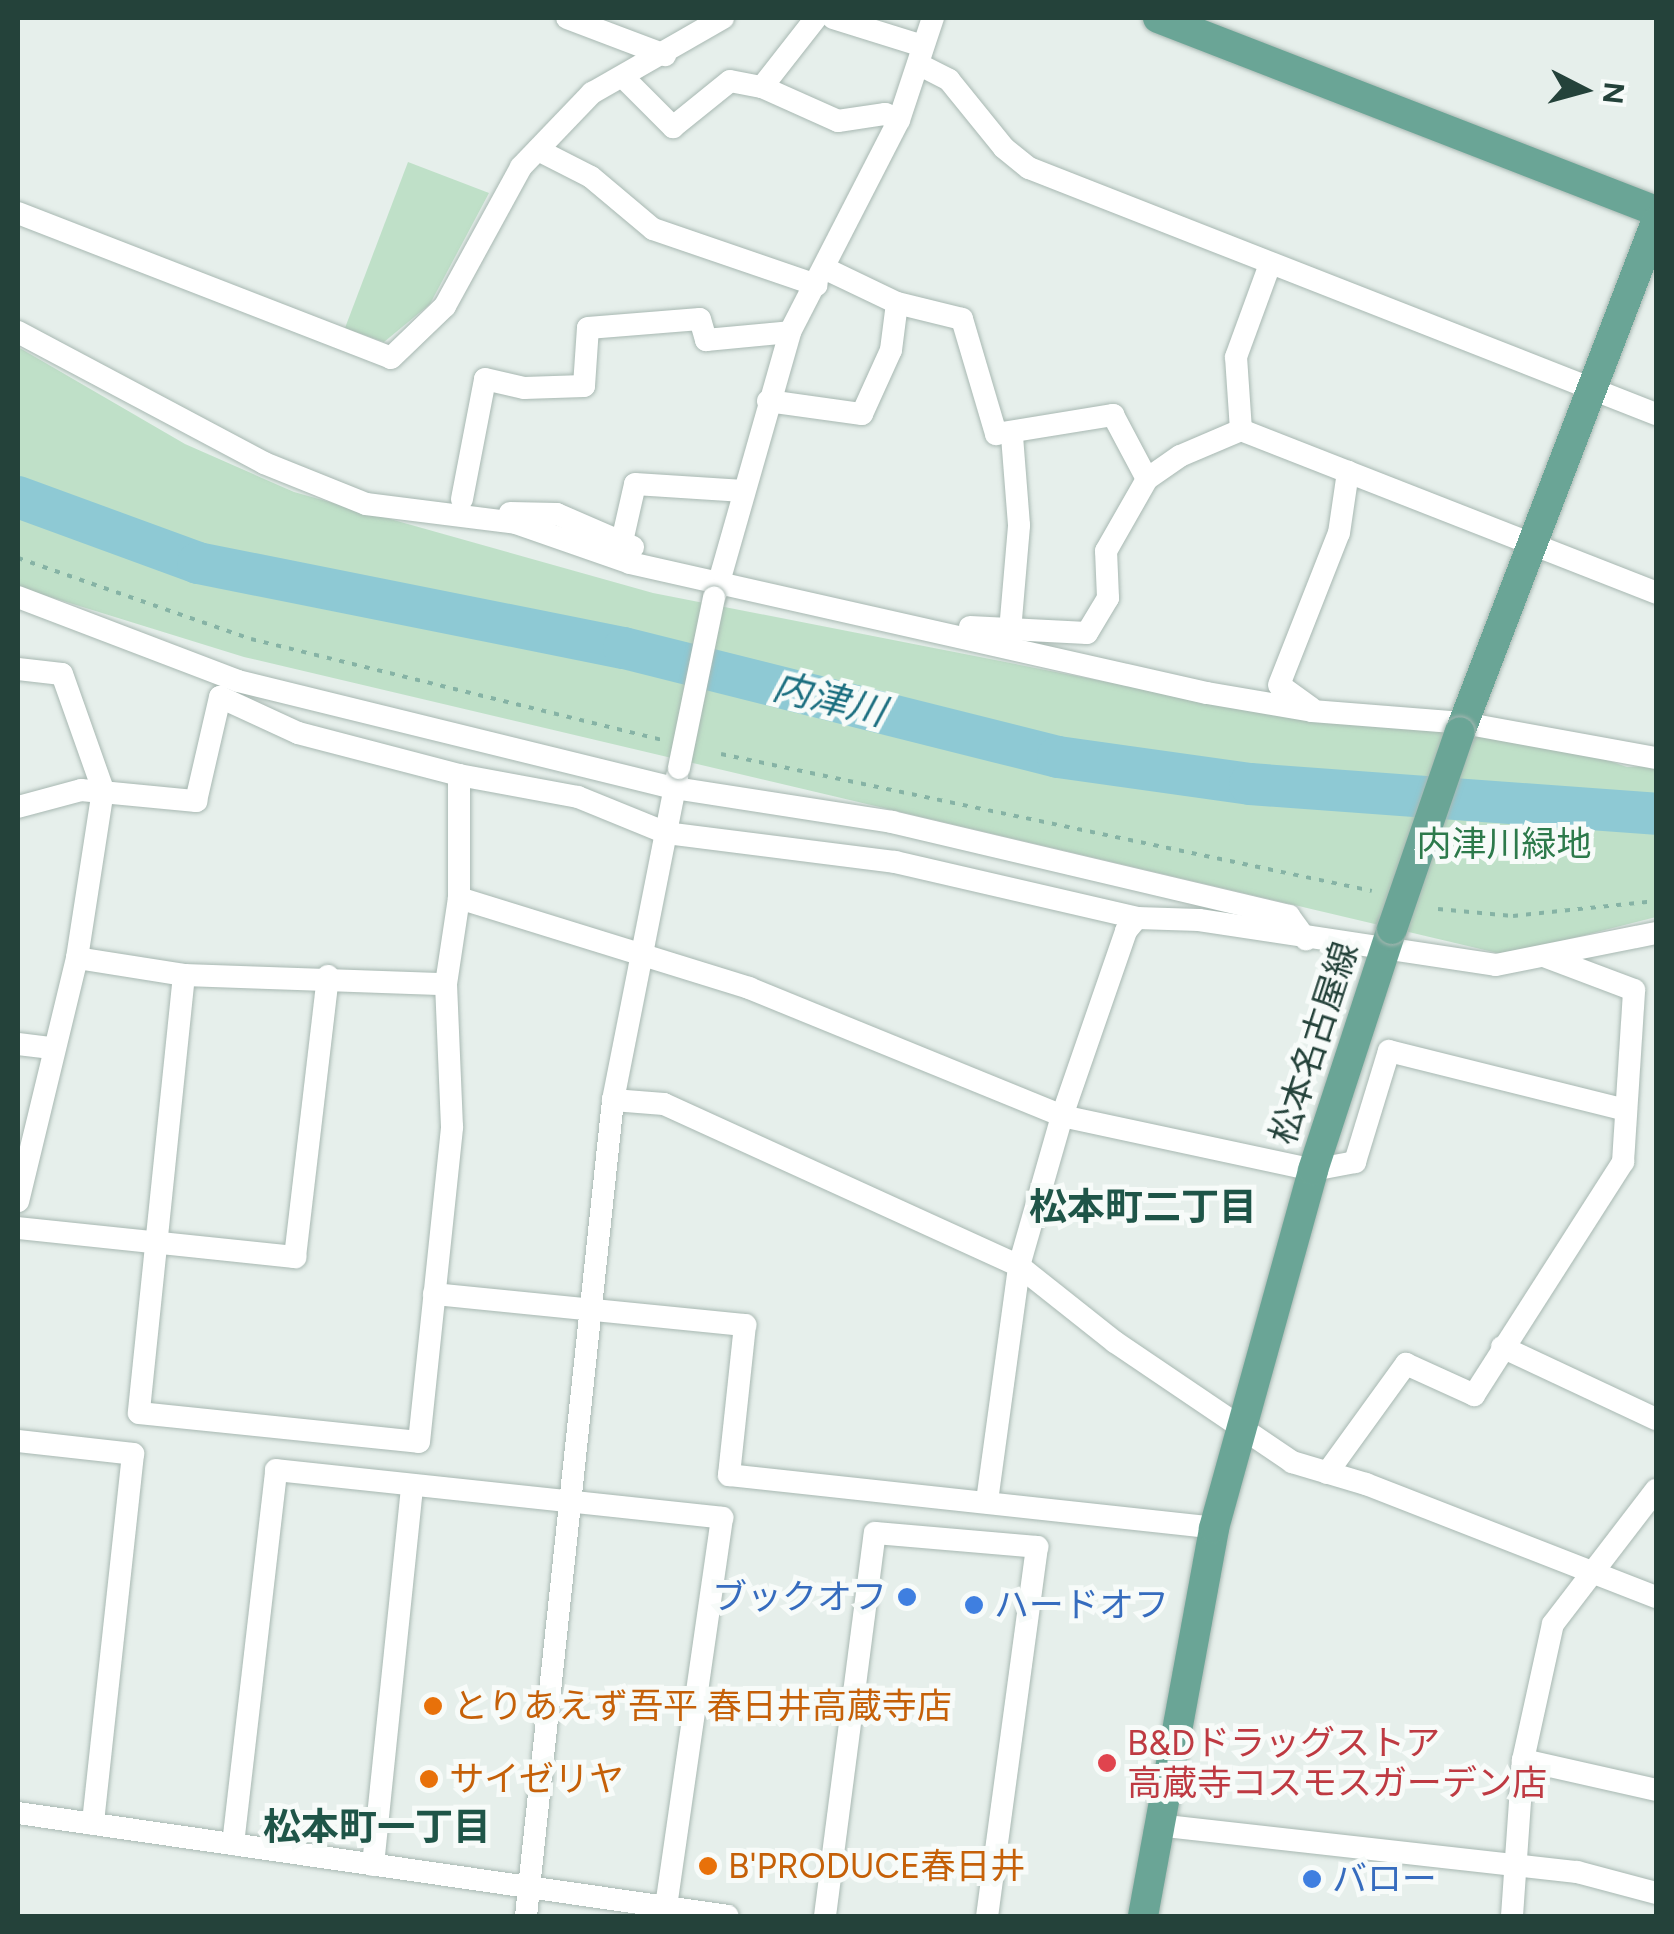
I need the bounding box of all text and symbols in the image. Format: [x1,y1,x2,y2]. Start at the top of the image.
north arrow [1534,40,1634,140]
text: N [1596,81,1632,106]
water label: 内津川 [768,664,890,736]
park label: 内津川緑地 [1417,823,1591,865]
street label: 松本名古屋線 [1262,937,1366,1149]
district label: 松本町二丁目 [1029,1185,1257,1231]
place label: ブックオフ [712,1576,887,1618]
place label: ハードオフ [994,1584,1169,1626]
marker: ブックオフ [896,1586,918,1608]
marker: ハードオフ [963,1594,985,1616]
place label: とりあえず吾平 春日井高蔵寺店 [453,1685,952,1727]
marker: とりあえず吾平 春日井高蔵寺店 [422,1695,444,1717]
place label: B&Dドラッグストア 高蔵寺コスモスガーデン店 [1127,1722,1547,1804]
marker: B&Dドラッグストア 高蔵寺コスモスガーデン店 [1096,1752,1118,1774]
place label: サイゼリヤ [449,1758,624,1800]
marker: サイゼリヤ [418,1768,440,1790]
district label: 松本町一丁目 [263,1805,491,1851]
place label: B'PRODUCE春日井 [728,1845,1025,1887]
marker: B'PRODUCE春日井 [697,1855,719,1877]
place label: バロー [1332,1858,1437,1900]
marker: バロー [1301,1868,1323,1890]

